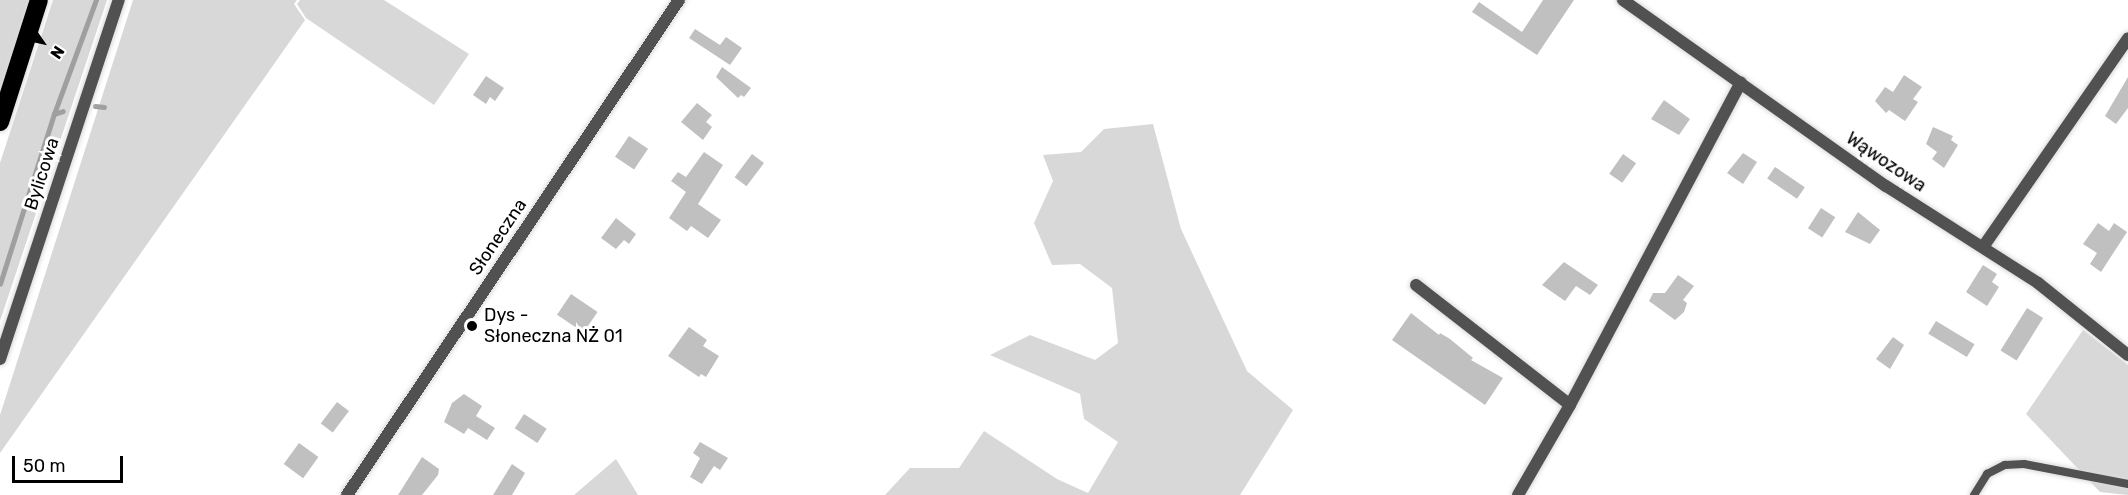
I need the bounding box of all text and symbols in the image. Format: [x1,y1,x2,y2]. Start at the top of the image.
north arrow [12,12,72,72]
text: N [46,42,68,62]
street label: Wąwozowa [1842,127,1930,197]
street label: Bylicowa [20,135,64,213]
street label: Słoneczna [465,195,531,279]
place label: Dys - Słoneczna NŻ 01 [484,305,623,348]
marker: Dys - Słoneczna NŻ 01 [465,319,479,333]
scale bar [15,444,126,482]
text: 50 m [23,455,66,477]

